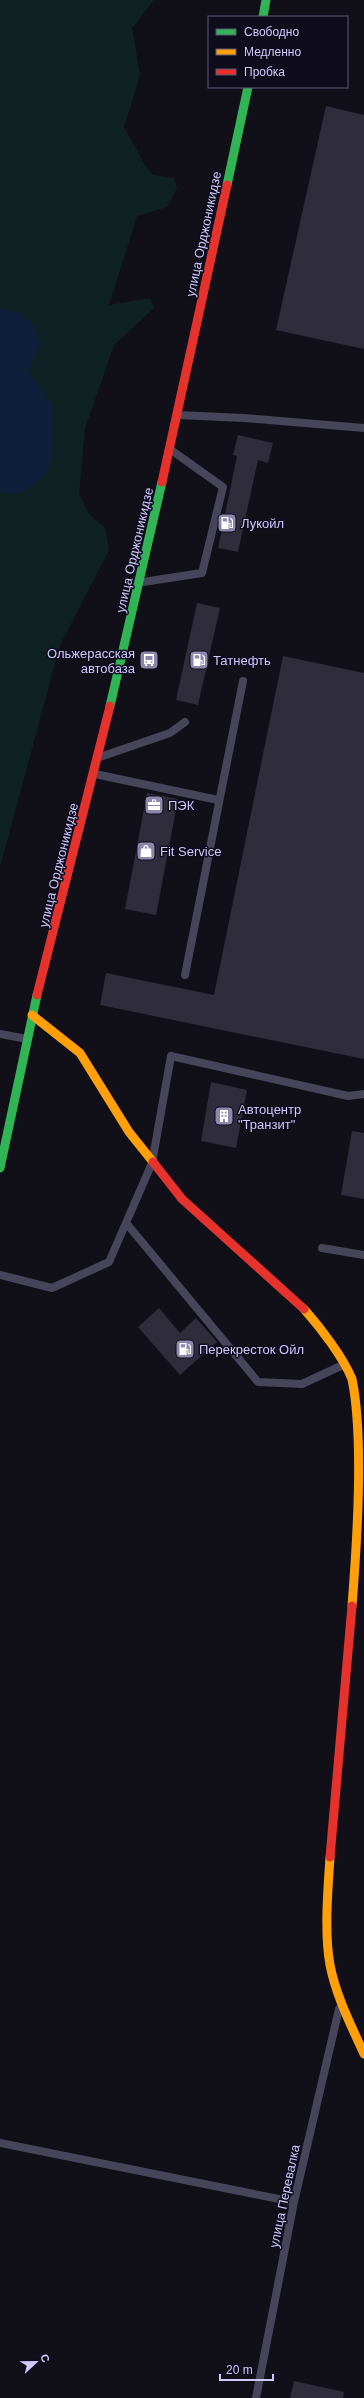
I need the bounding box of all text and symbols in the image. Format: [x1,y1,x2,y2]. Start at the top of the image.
legend [208,16,348,88]
text: Свободно [244,25,299,39]
text: Медленно [244,45,301,59]
text: Пробка [244,65,285,79]
street label: улица Орджоникидзе [183,170,224,298]
street label: улица Орджоникидзе [113,486,156,614]
fuel station icon: Лукойл [216,512,238,534]
place label: Лукойл [241,516,284,531]
place label: Ольжерасская автобаза [47,646,136,676]
bus stop icon: Ольжерасская автобаза [138,649,160,671]
fuel station icon: Татнефть [188,649,210,671]
place label: Татнефть [213,653,271,668]
office icon: ПЭК [143,794,165,816]
place label: ПЭК [168,798,195,813]
street label: улица Орджоникидзе [36,801,81,929]
shop icon: Fit Service [135,840,157,862]
place label: Fit Service [160,844,221,859]
place label: Автоцентр "Транзит" [238,1102,301,1132]
building icon: Автоцентр "Транзит" [213,1105,235,1127]
fuel station icon: Перекресток Ойл [174,1338,196,1360]
place label: Перекресток Ойл [199,1342,304,1357]
street label: улица Перевалка [266,2142,303,2249]
north arrow [16,2342,56,2382]
text: С [38,2352,52,2364]
scale bar [220,2356,273,2382]
text: 20 m [226,2363,253,2377]

